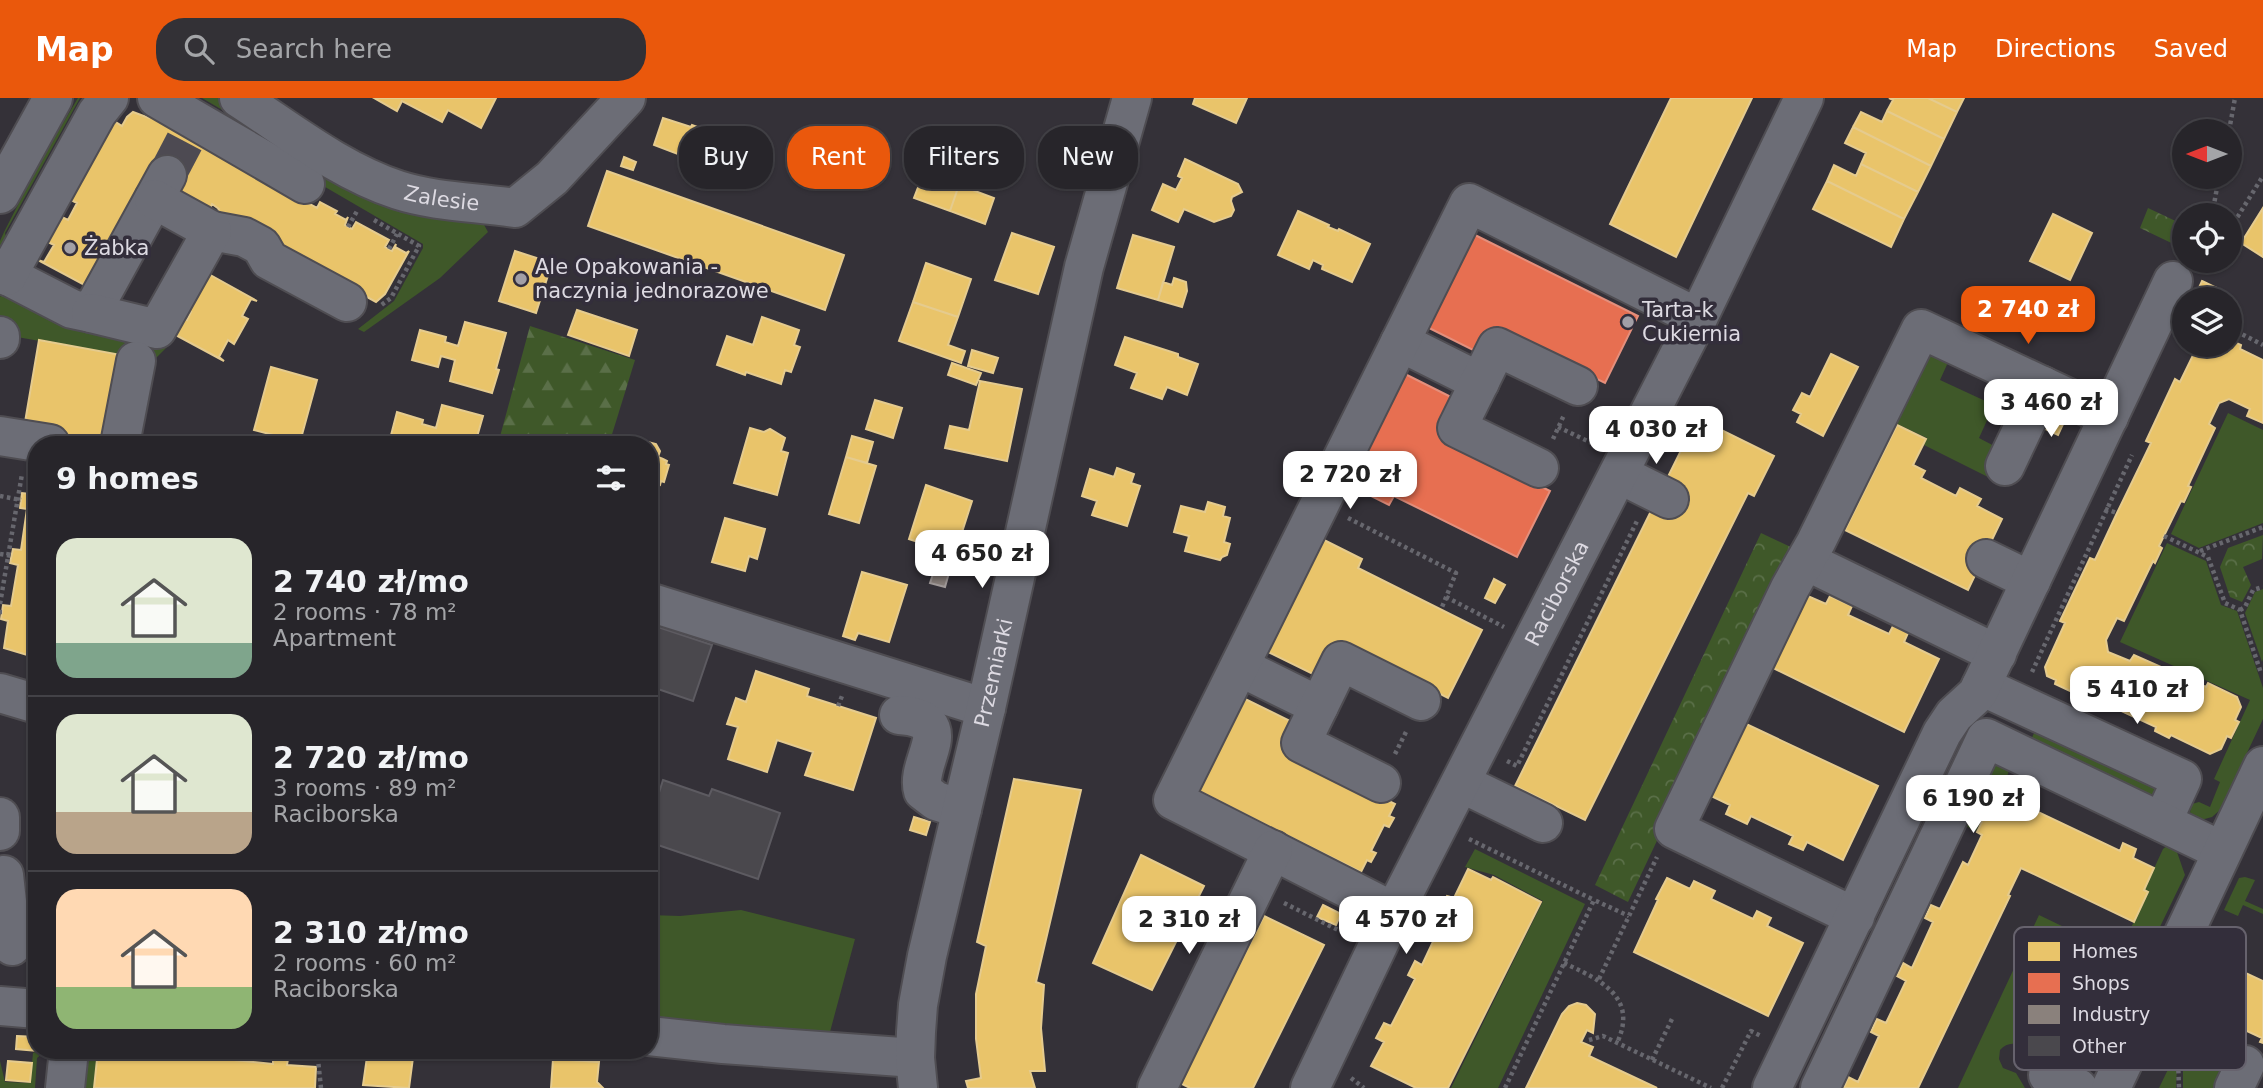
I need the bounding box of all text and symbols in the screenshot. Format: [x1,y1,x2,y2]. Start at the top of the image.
search box [156,18,646,81]
text: Map [35,30,114,69]
icon: search [180,30,218,68]
text: Search here [236,34,392,64]
text: Map [1906,35,1957,63]
text: Directions [1995,35,2116,63]
text: Saved [2154,35,2228,63]
north arrow [2172,119,2242,189]
map controls [2172,119,2242,357]
chip: Buy [679,126,773,189]
chip: Rent [787,126,890,189]
chip: Filters [904,126,1024,189]
chip: New [1038,126,1138,189]
street label: Zalesie [402,180,480,216]
button: locate [2172,203,2242,273]
place label: Żabka [84,235,149,260]
marker: Żabka [62,240,78,256]
place label: Ale Opakowania - naczynia jednorazowe [535,255,769,303]
marker: Ale Opakowania - naczynia jednorazowe [513,271,529,287]
pin: 2 740 zł [1956,286,2100,346]
button: layers [2172,287,2242,357]
text: 2 740 zł [1977,296,2079,322]
place label: Tarta-k Cukiernia [1641,298,1741,346]
marker: Tarta-k Cukiernia [1620,314,1636,330]
pin: 3 460 zł [1979,380,2123,439]
text: 3 460 zł [2000,389,2102,415]
pin: 4 030 zł [1584,406,1728,466]
text: 4 030 zł [1605,416,1707,442]
pin: 2 720 zł [1278,452,1422,511]
icon: filters [592,459,630,497]
text: 9 homes [56,461,199,496]
text: 2 720 zł [1299,461,1401,487]
pin: 4 650 zł [910,531,1054,590]
street label: Raciborska [1520,537,1594,650]
text: 4 650 zł [931,540,1033,566]
text: 2 740 zł/mo [273,564,469,599]
icon: home [112,566,196,650]
text: 2 rooms · 78 m² [273,599,457,625]
street label: Przemiarki [970,616,1018,730]
text: Apartment [273,625,396,651]
pin: 5 410 zł [2065,666,2209,726]
text: 5 410 zł [2086,676,2188,702]
text: 2 720 zł/mo [273,740,469,775]
icon: home [112,742,196,826]
text: 3 rooms · 89 m² [273,775,457,801]
pin: 6 190 zł [1901,776,2045,835]
text: 6 190 zł [1922,785,2024,811]
text: Raciborska [273,801,399,827]
pin: 2 310 zł [1117,896,1261,956]
pin: 4 570 zł [1334,896,1478,956]
text: 2 310 zł [1138,906,1240,932]
text: 4 570 zł [1355,906,1457,932]
text: 2 310 zł/mo [273,915,469,950]
icon: home [112,917,196,1001]
legend [2014,927,2246,1070]
text: Homes [2072,940,2138,962]
text: 2 rooms · 60 m² [273,950,457,976]
text: Shops [2072,972,2130,994]
text: Raciborska [273,976,399,1002]
text: Industry [2072,1003,2150,1025]
text: Other [2072,1035,2126,1057]

